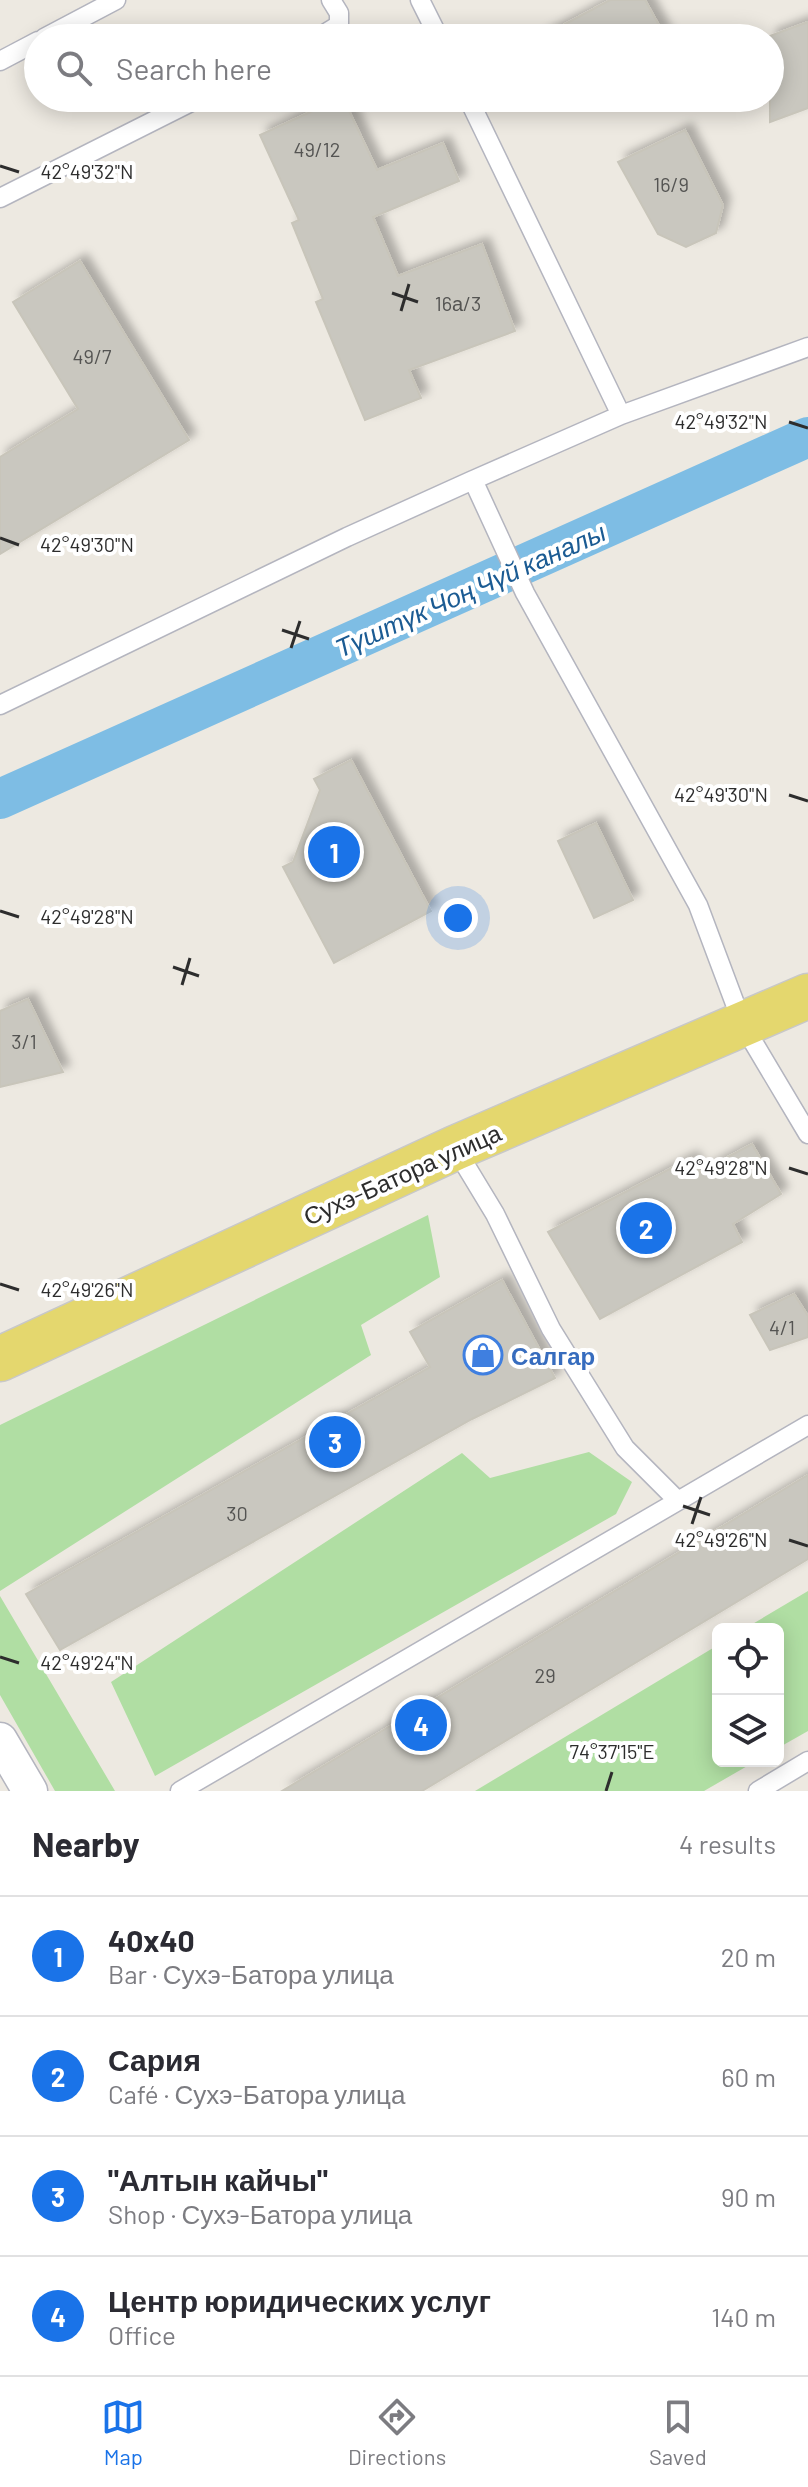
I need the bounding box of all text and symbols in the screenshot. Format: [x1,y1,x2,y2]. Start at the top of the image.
search box [24,24,784,112]
icon: search [52,46,96,90]
text: Search here [116,50,272,86]
house number: 49/12 [293,137,341,161]
text: 42°49'32"N [40,159,134,183]
house number: 16/9 [653,172,689,196]
house number: 16а/3 [435,291,481,315]
house number: 49/7 [73,344,112,368]
text: 42°49'32"N [674,409,768,433]
water label: Түштүк Чоң Чүй каналы [330,515,610,663]
text: 42°49'30"N [40,532,134,556]
text: 42°49'30"N [674,782,768,806]
pin: 1 [308,822,360,882]
your location [438,898,478,938]
text: 42°49'28"N [40,904,134,928]
house number: 3/1 [11,1029,37,1053]
street label: Сухэ-Батора улица [299,1117,506,1231]
text: 42°49'28"N [674,1155,768,1179]
pin: 2 [620,1198,672,1258]
text: 42°49'26"N [40,1277,134,1301]
house number: 4/1 [769,1315,795,1339]
shop icon: Салгар [462,1334,504,1376]
place label: Салгар [511,1341,595,1370]
pin: 3 [309,1412,361,1472]
house number: 30 [226,1501,248,1525]
text: 42°49'26"N [674,1527,768,1551]
map controls [712,1623,784,1767]
button: locate [712,1623,784,1695]
text: 42°49'24"N [40,1650,134,1674]
house number: 29 [534,1663,556,1687]
pin: 4 [395,1695,447,1755]
button: layers [712,1695,784,1767]
text: 74°37'15"E [569,1739,655,1763]
text: Nearby [32,1823,140,1864]
text: 4 results [679,1828,776,1859]
text: 40x40 [108,1922,195,1958]
text: 1 [53,1941,63,1972]
text: 20 m [721,1941,776,1972]
text: Bar · Сухэ-Батора улица [108,1958,394,1989]
text: Сария [108,2041,201,2077]
text: 2 [51,2061,65,2092]
text: 60 m [721,2061,776,2092]
text: Café · Сухэ-Батора улица [108,2078,405,2109]
text: "Алтын кайчы" [108,2161,328,2197]
text: 3 [51,2181,65,2212]
text: 90 m [721,2181,776,2212]
text: Shop · Сухэ-Батора улица [108,2198,412,2229]
text: Центр юридических услуг [108,2282,491,2318]
text: 4 [50,2301,66,2332]
text: 140 m [711,2301,776,2332]
text: Office [108,2319,176,2350]
tab: Map [101,2395,145,2469]
tab: Directions [348,2395,446,2469]
tab: Saved [649,2395,707,2469]

